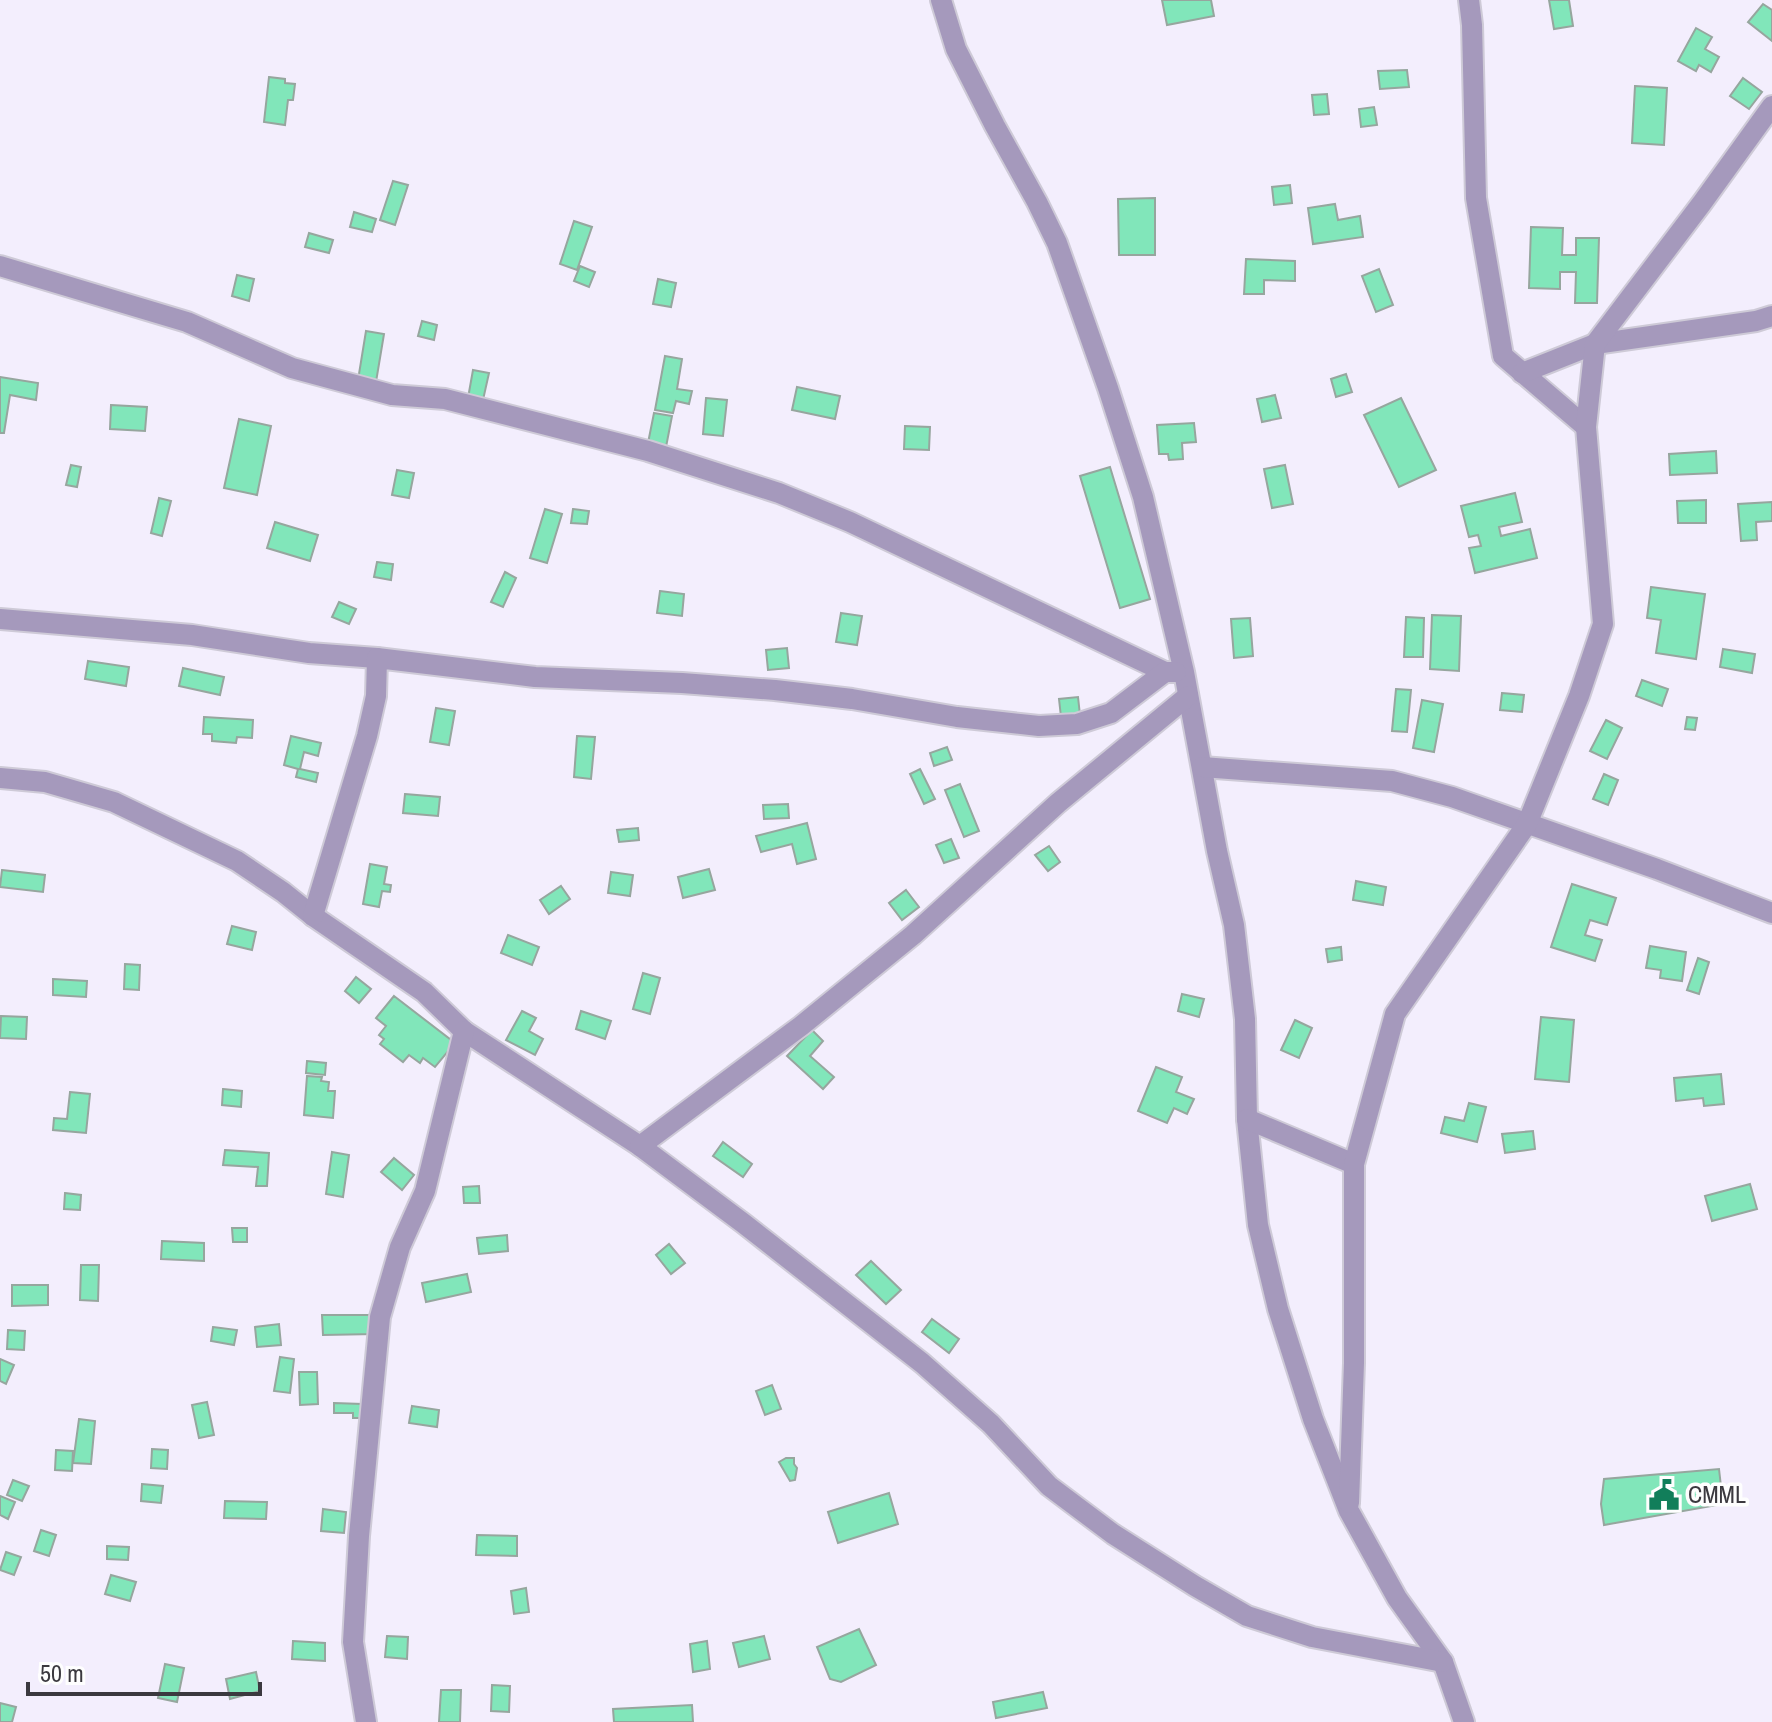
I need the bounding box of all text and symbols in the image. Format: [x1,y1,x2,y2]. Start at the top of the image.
public building icon: CMML [1647,1478,1681,1512]
place label: CMML [1688,1478,1746,1510]
scale bar [28,1646,260,1696]
text: 50 m [40,1657,84,1689]

